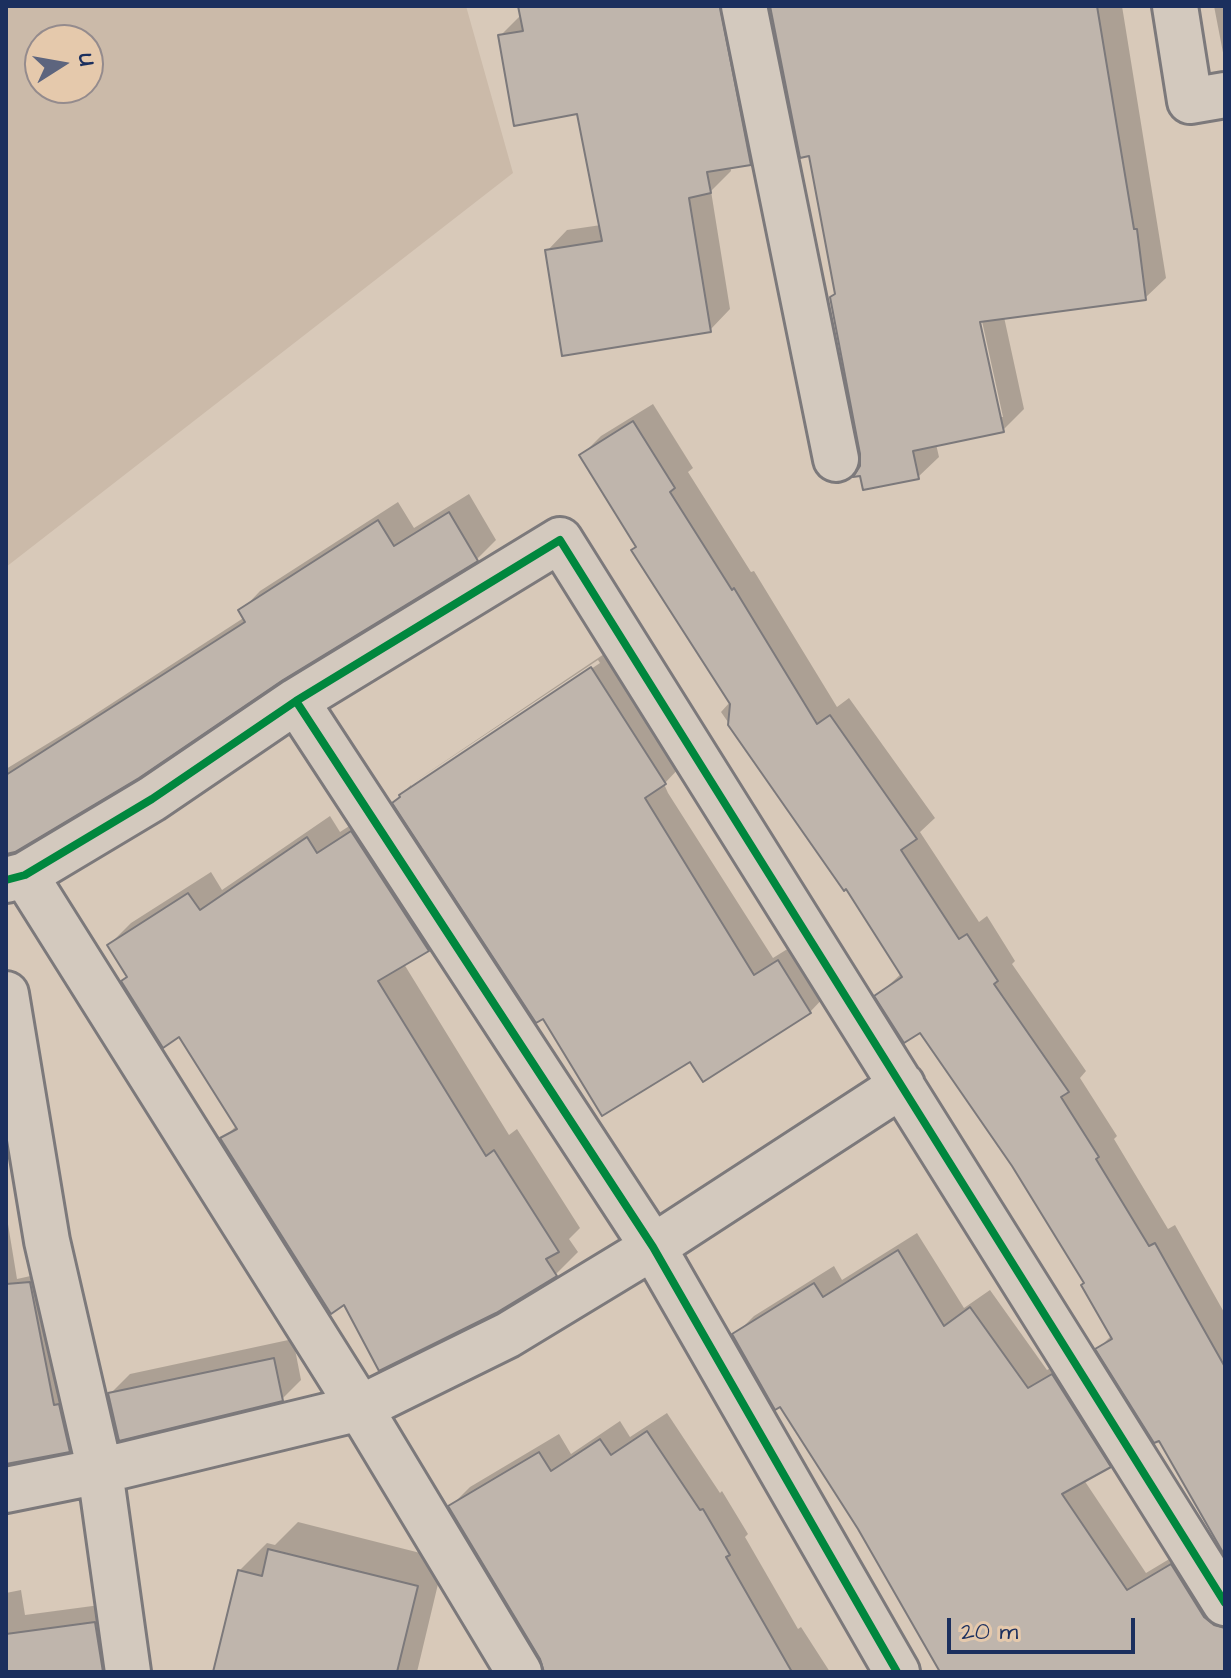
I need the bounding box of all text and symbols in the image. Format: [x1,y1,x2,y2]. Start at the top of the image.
north arrow [24,24,104,104]
text: U [70,51,102,69]
scale bar [951,1602,1139,1652]
text: 20 m [961,1615,1018,1649]

